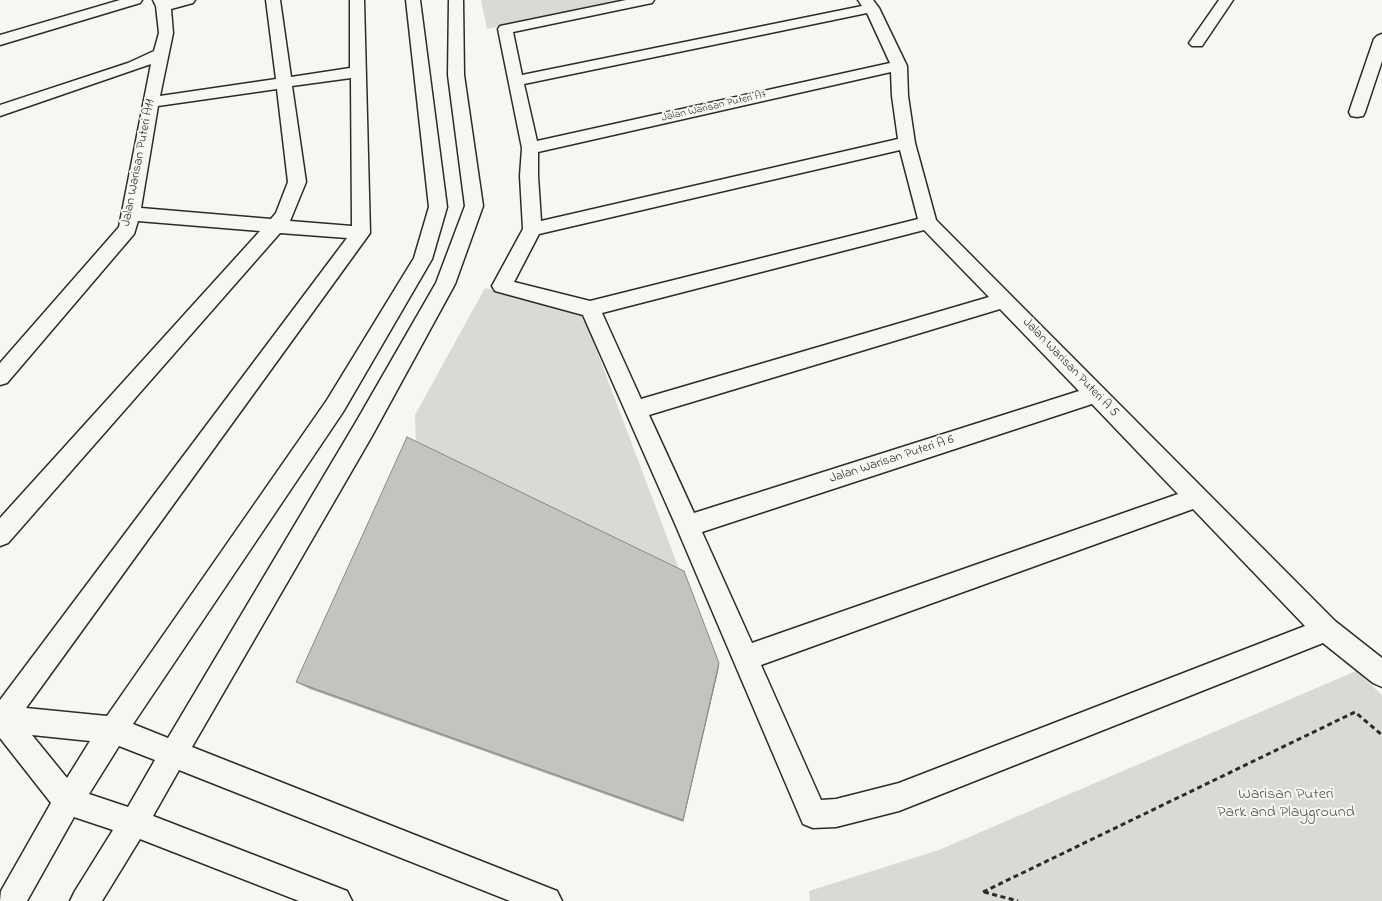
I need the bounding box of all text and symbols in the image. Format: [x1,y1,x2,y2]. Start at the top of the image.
street label: Jalan Warisan Puteri A7 [660,89,768,125]
street label: Jalan Warisan Puteri A11 [119,98,159,228]
street label: Jalan Warisan Puteri A 5 [1019,315,1121,421]
street label: Jalan Warisan Puteri A 6 [828,433,956,487]
park label: Warisan Puteri Park and Playground [1217,785,1355,823]

